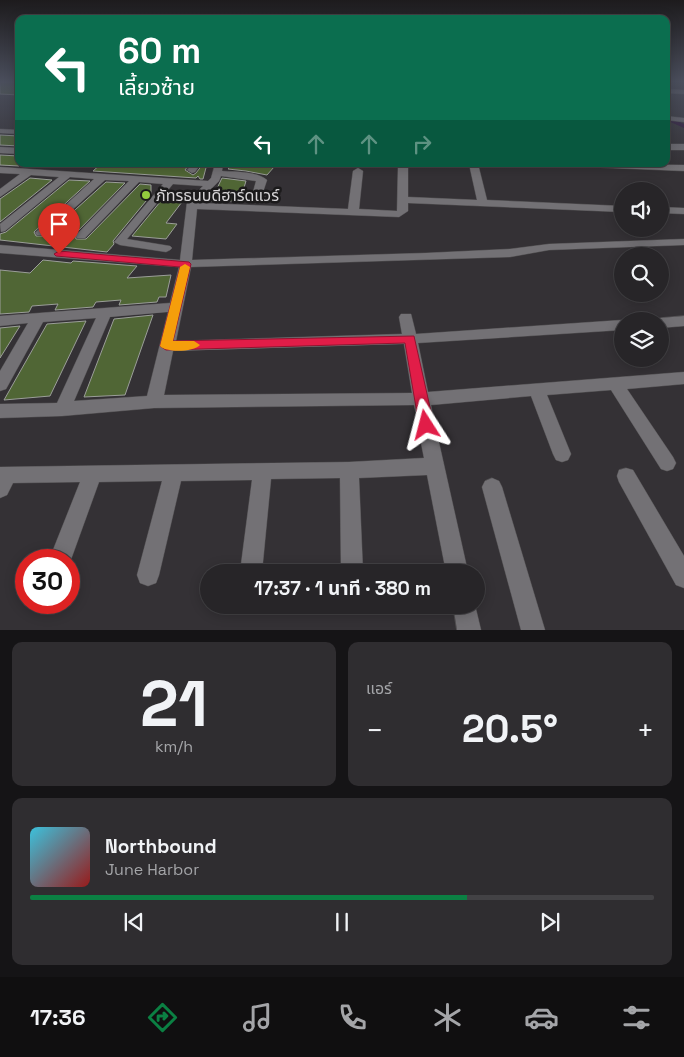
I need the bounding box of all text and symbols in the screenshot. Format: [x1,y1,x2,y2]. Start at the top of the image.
text: 60 m [118,29,201,73]
icon: left [35,35,100,100]
text: เลี้ยวซ้าย [118,73,195,101]
icon: left [249,130,277,158]
icon: ahead [302,130,330,158]
icon: ahead [355,130,383,158]
icon: right [408,130,436,158]
map controls [614,182,669,367]
button: sound [614,182,669,237]
place label: ภัทรธนบดีฮาร์ดแวร์ [156,185,280,206]
marker: ภัทรธนบดีฮาร์ดแวร์ [140,189,152,201]
pin [38,203,80,254]
icon: arrive [45,210,73,238]
button: search [614,247,669,302]
button: layers [614,312,669,367]
position arrow [399,398,451,450]
speed limit sign: 30 [15,549,80,614]
text: 17:37 · 1 นาที · 380 m [254,576,431,601]
text: 21 [140,662,208,745]
text: แอร์ [366,678,392,699]
text: 20.5° [462,705,558,753]
text: − [366,712,383,748]
text: + [637,712,654,748]
text: km/h [155,736,193,757]
text: Northbound [105,834,217,859]
text: June Harbor [105,859,199,880]
icon: previous [120,908,148,936]
icon: pause [328,908,356,936]
icon: next [536,908,564,936]
icon: directions [145,1000,180,1035]
icon: music [240,1000,275,1035]
icon: phone [335,1000,370,1035]
icon: climate [430,1000,465,1035]
icon: car [524,1000,559,1035]
icon: filters [619,1000,654,1035]
text: 17:36 [30,1003,86,1031]

